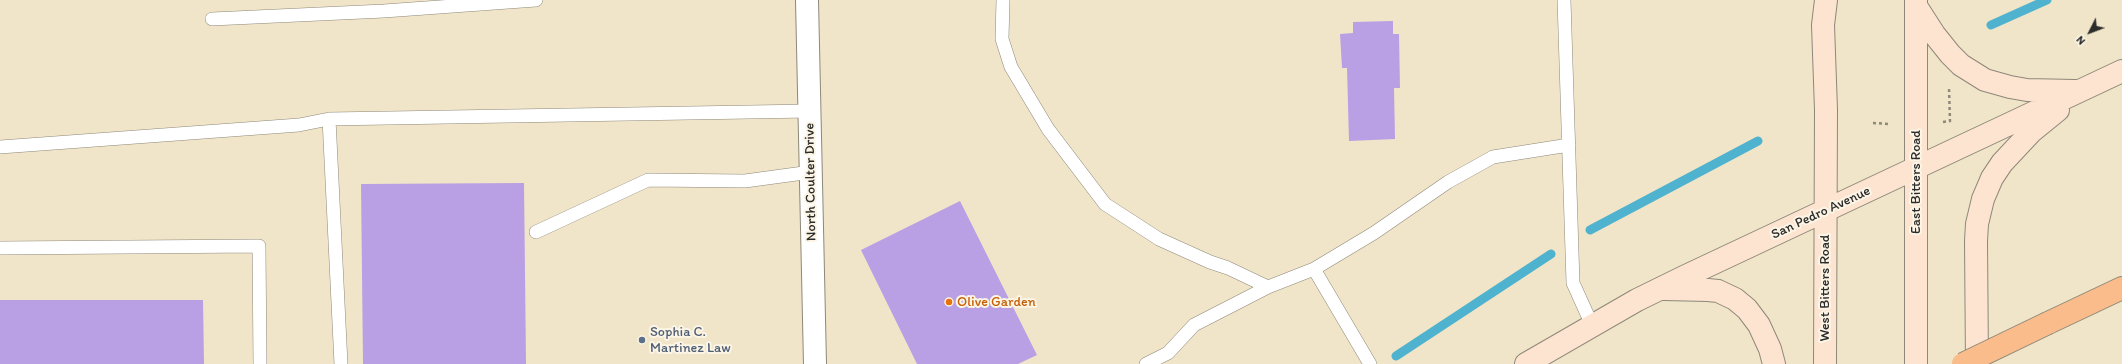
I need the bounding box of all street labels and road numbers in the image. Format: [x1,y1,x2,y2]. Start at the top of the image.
street label: North Coulter Drive [802,123,820,241]
street label: East Bitters Road [1908,130,1924,234]
street label: San Pedro Avenue [1769,183,1873,243]
street label: West Bitters Road [1817,234,1833,342]

